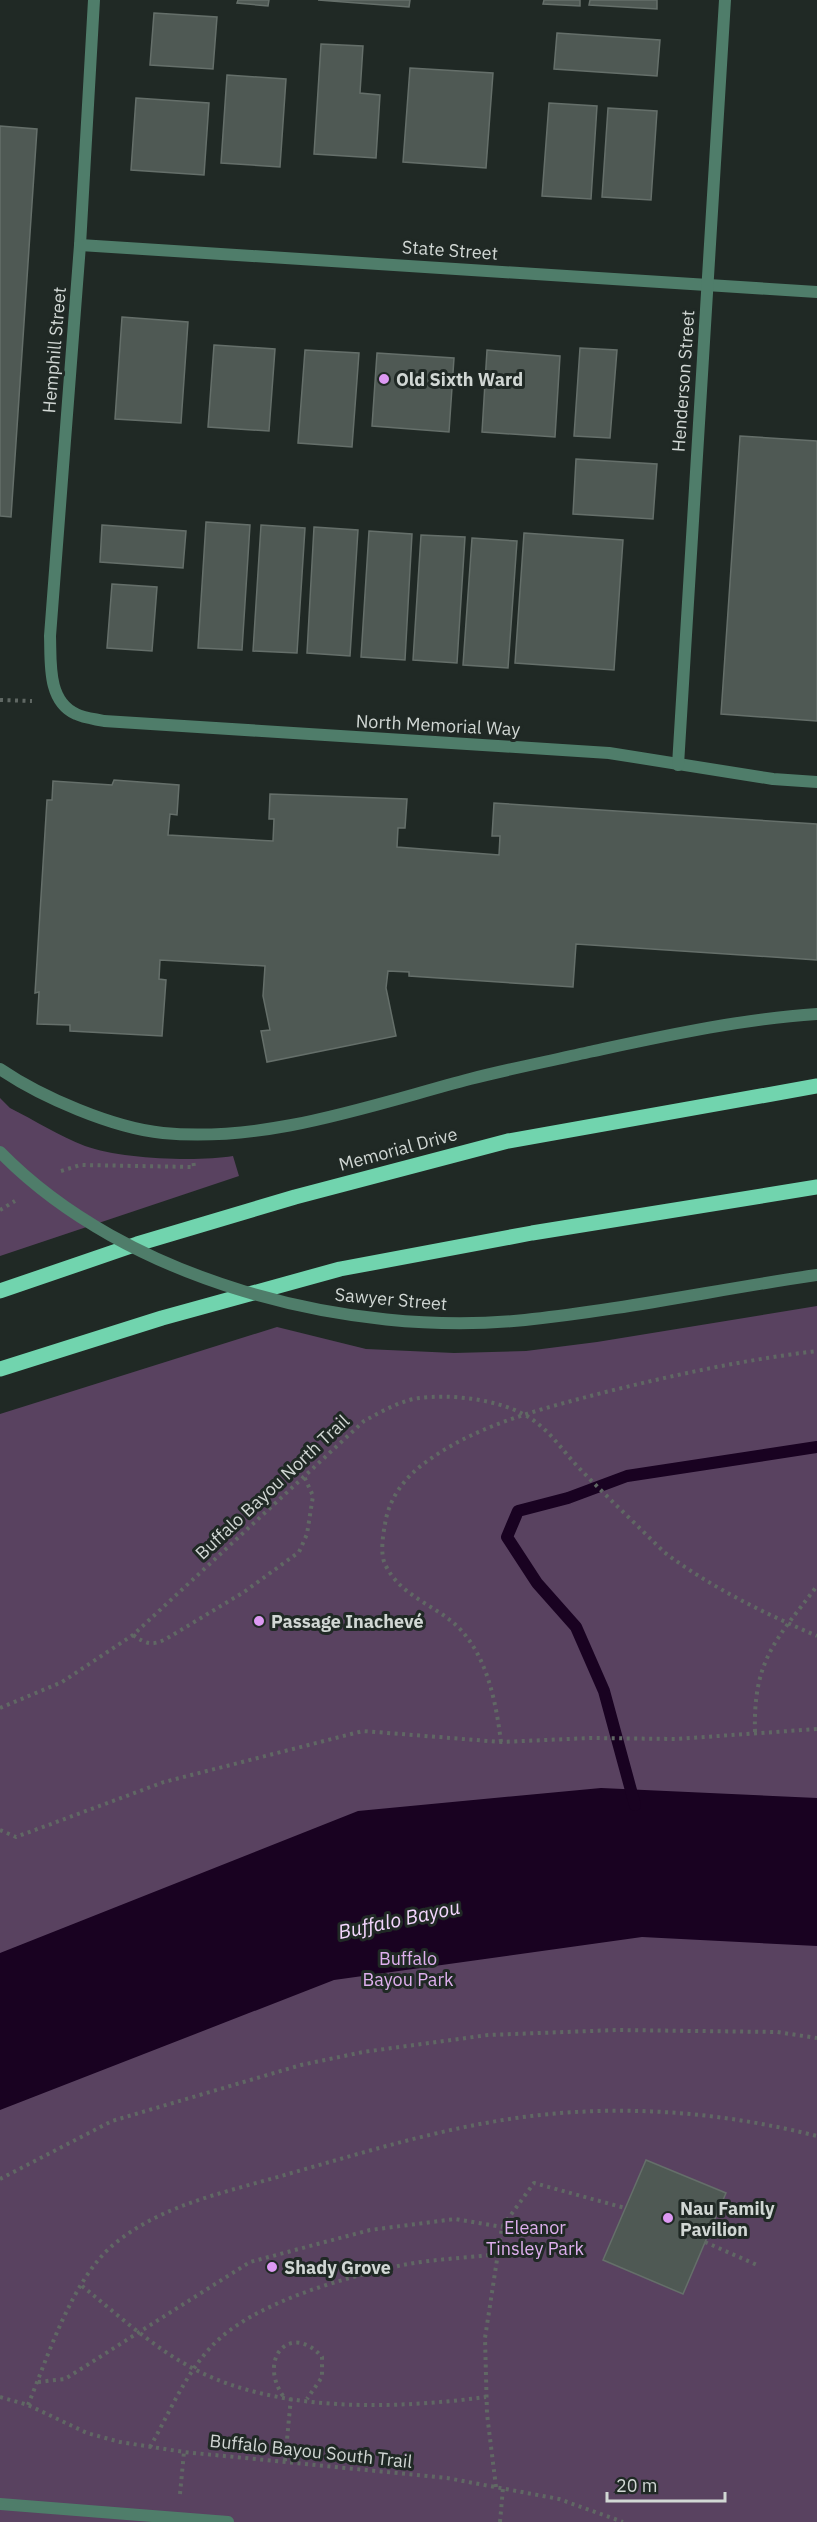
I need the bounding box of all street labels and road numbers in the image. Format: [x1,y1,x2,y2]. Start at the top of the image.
street label: State Street [401,235,499,265]
street label: Hemphill Street [37,286,71,414]
street label: Henderson Street [667,309,699,453]
street label: North Memorial Way [355,709,521,741]
street label: Memorial Drive [336,1122,460,1176]
street label: Sawyer Street [334,1283,448,1315]
street label: Buffalo Bayou North Trail [190,1409,354,1564]
street label: Buffalo Bayou South Trail [208,2429,414,2473]

